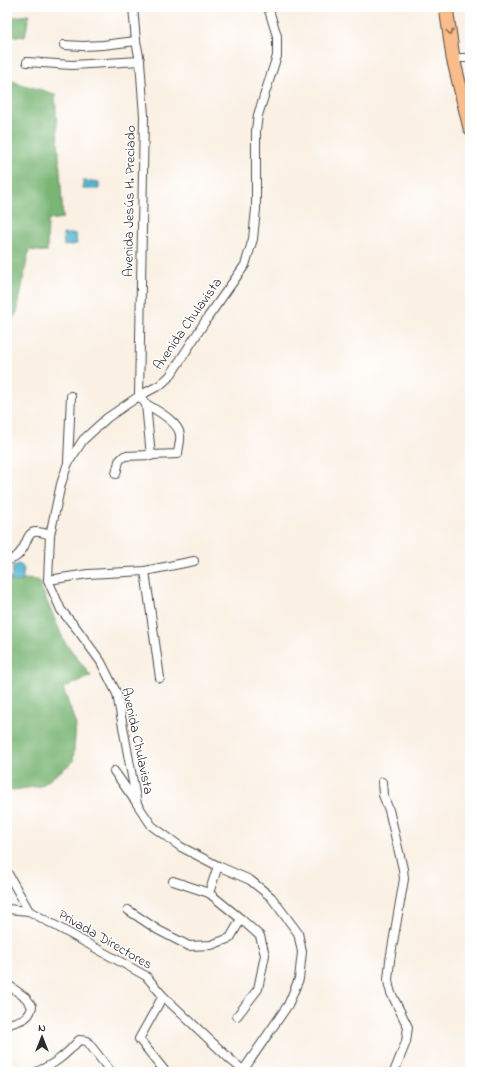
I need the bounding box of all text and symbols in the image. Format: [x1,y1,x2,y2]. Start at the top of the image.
one-way arrow [445,29,454,35]
street label: Avenida Jesús H. Preciado [118,125,142,277]
street label: Avenida Chulavista [148,273,228,375]
street label: Avenida Chulavista [115,686,159,796]
street label: Privada Directores [54,905,156,975]
north arrow [22,1017,62,1057]
text: N [38,1020,46,1036]

